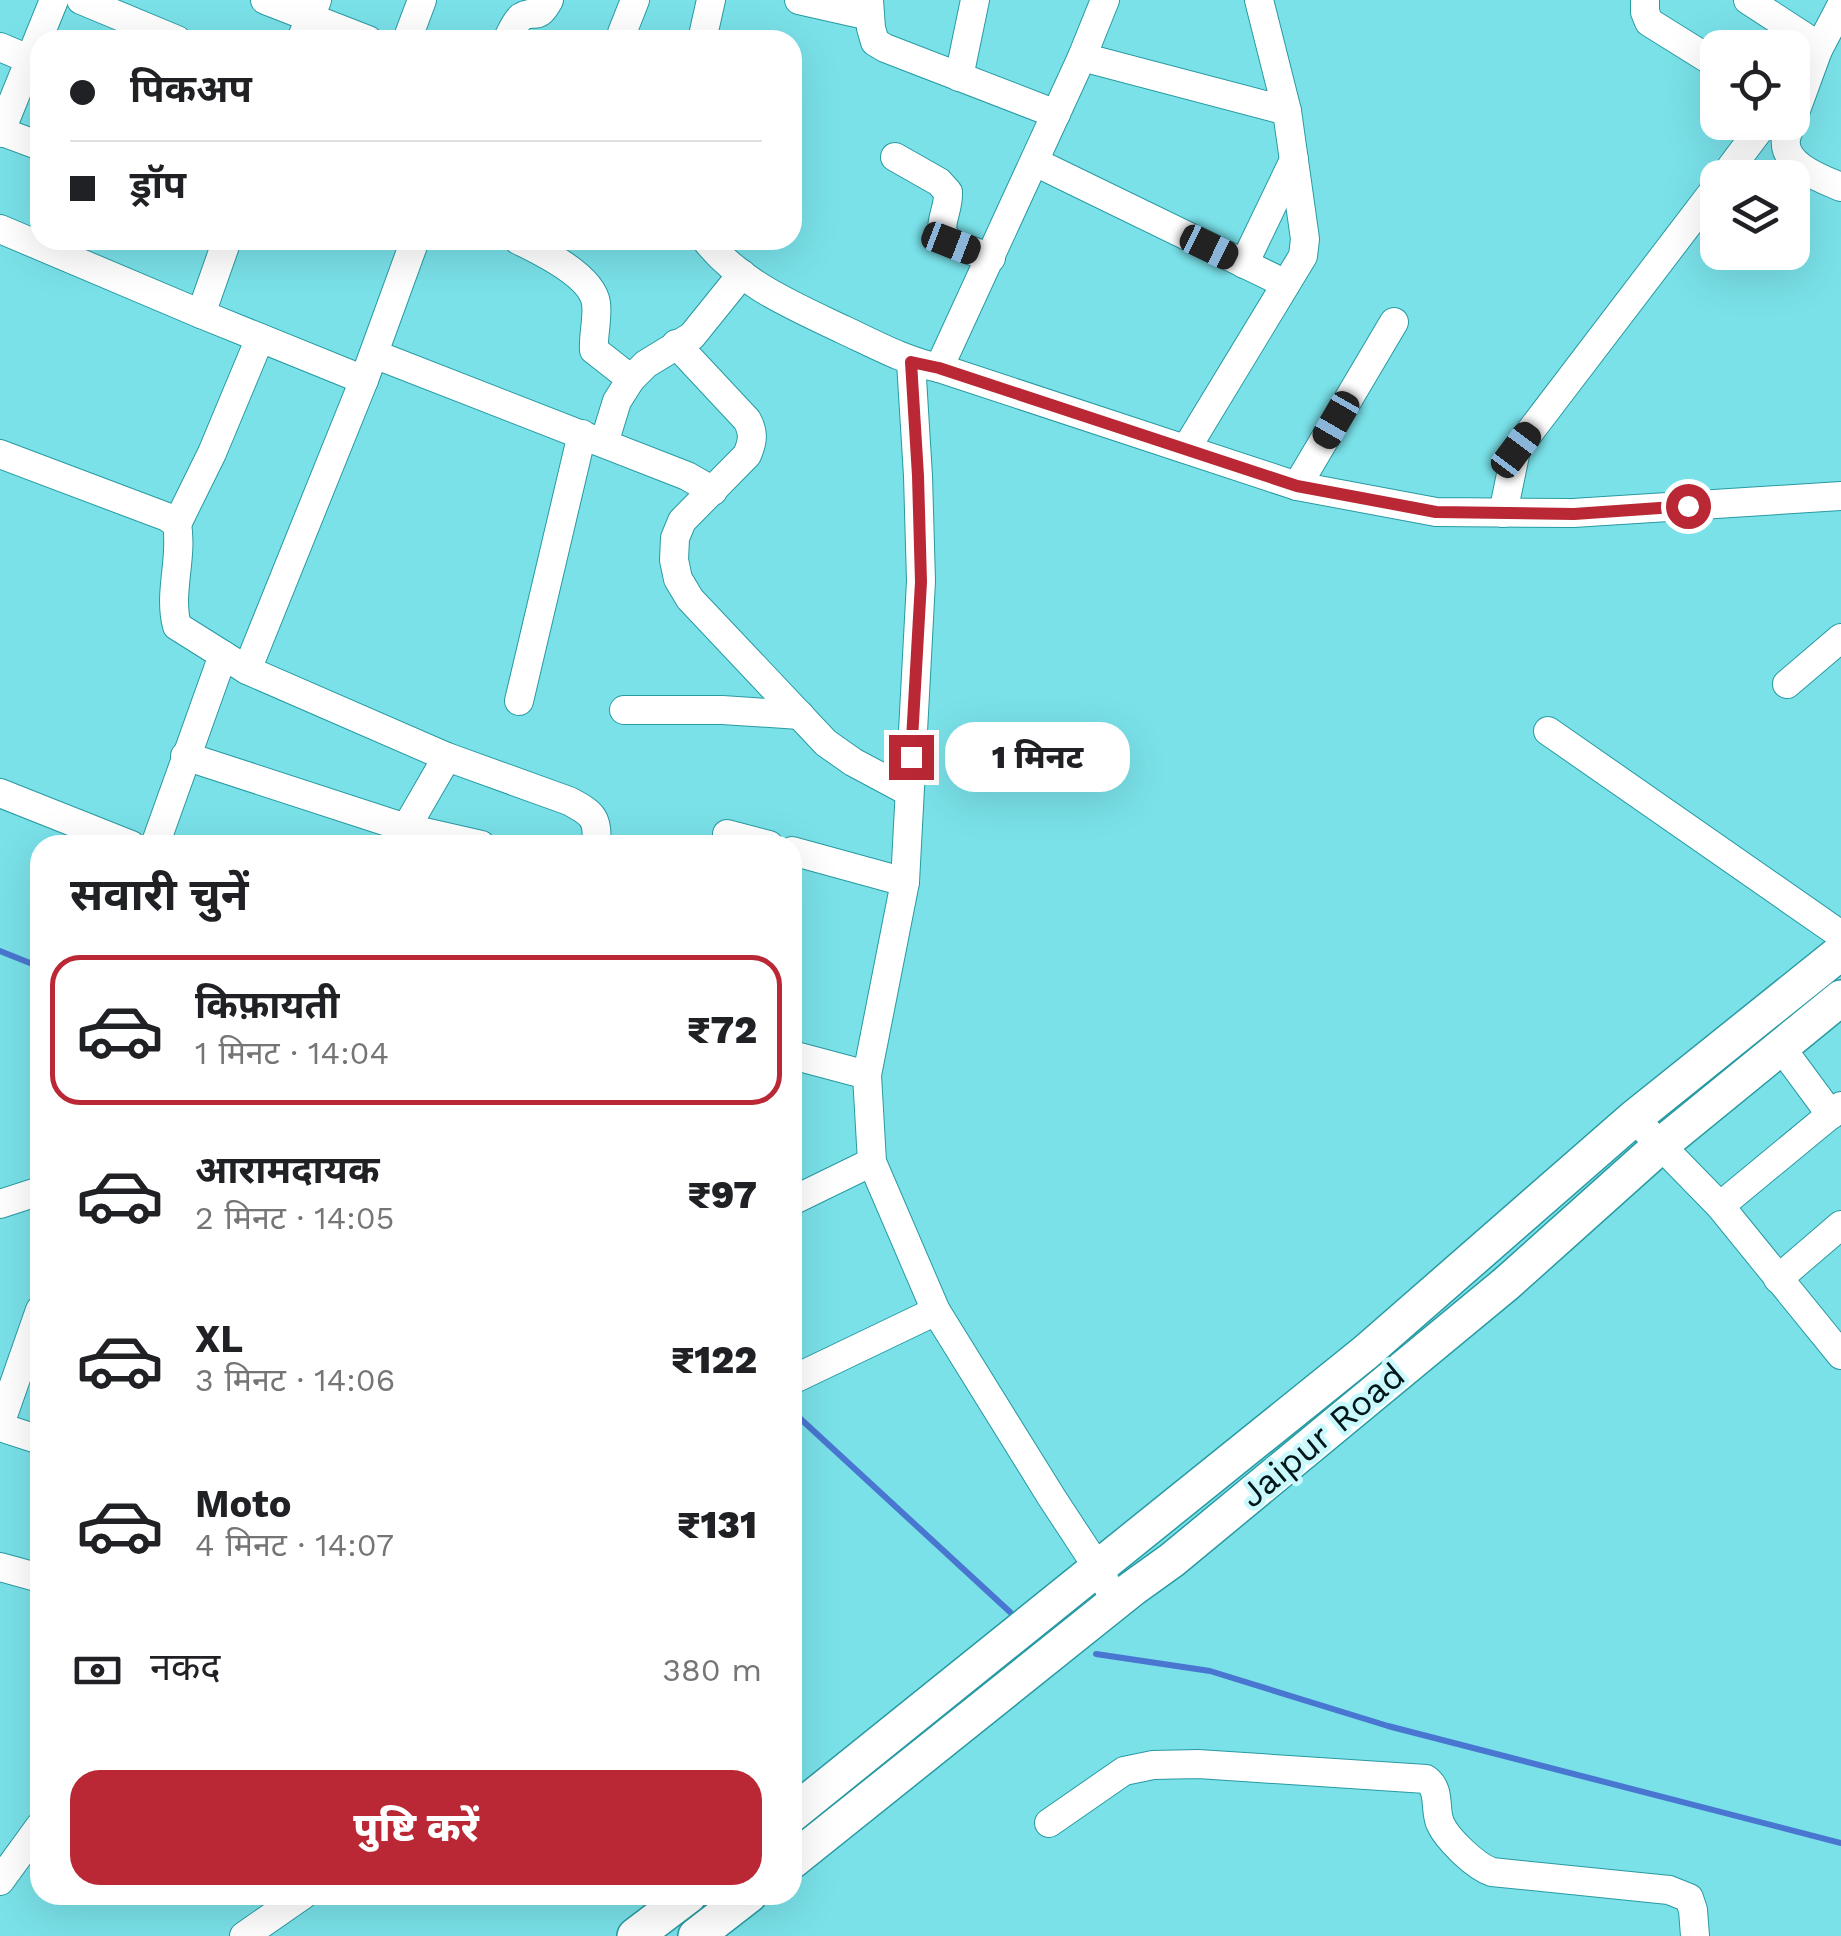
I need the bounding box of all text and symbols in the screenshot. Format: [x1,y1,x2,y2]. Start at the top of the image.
map controls [1700,30,1810,270]
button: locate [1700,30,1810,140]
text: पिकअप [130,67,252,111]
button: layers [1700,160,1810,270]
text: ड्रॉप [130,163,186,207]
car [918,218,984,268]
car [1175,220,1243,274]
car [1308,387,1364,453]
car [1486,417,1546,483]
route start [1666,484,1711,529]
callout: 1 मिनट [946,722,1131,792]
route end [889,735,934,780]
text: 1 मिनट [992,738,1083,776]
text: सवारी चुनें [70,868,248,921]
text: किफ़ायती [195,983,339,1027]
icon: car [75,985,165,1075]
text: ₹72 [687,1008,757,1052]
text: 1 मिनट · 14:04 [195,1034,389,1072]
text: आरामदायक [195,1148,379,1192]
icon: car [75,1150,165,1240]
text: ₹97 [687,1173,757,1217]
text: 2 मिनट · 14:05 [195,1199,394,1237]
icon: car [75,1315,165,1405]
text: XL [195,1317,243,1361]
text: ₹122 [671,1338,757,1382]
street label: Jaipur Road [1231,1354,1413,1516]
text: 3 मिनट · 14:06 [195,1361,395,1399]
icon: car [75,1480,165,1570]
text: Moto [195,1482,291,1526]
text: ₹131 [677,1503,757,1547]
text: 4 मिनट · 14:07 [195,1526,394,1564]
icon: cash [70,1643,125,1698]
text: नकद [150,1645,220,1689]
text: 380 m [662,1651,762,1689]
button: पुष्टि करें [70,1770,762,1885]

